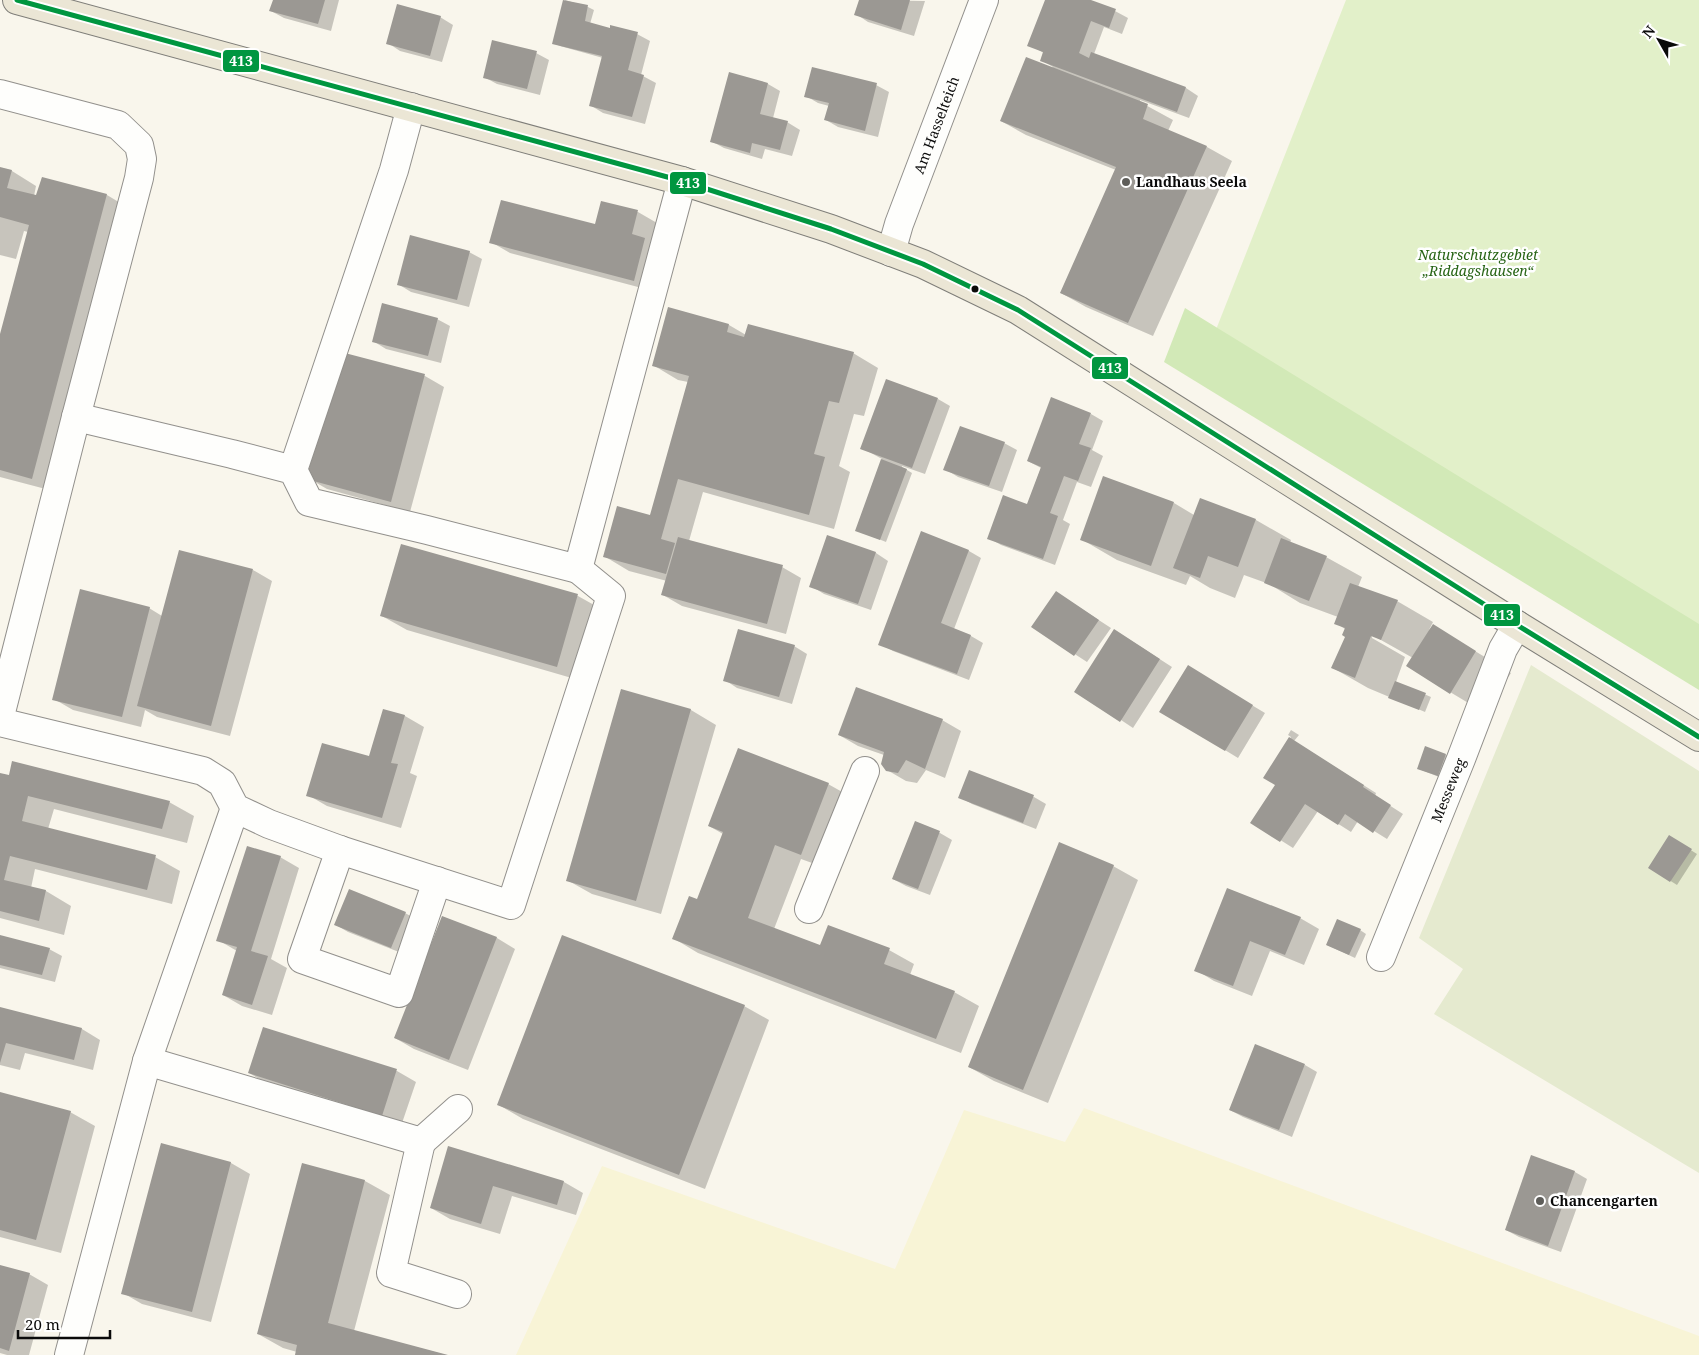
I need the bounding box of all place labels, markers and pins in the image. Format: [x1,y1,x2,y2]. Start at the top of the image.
place label: Landhaus Seela [1136,172,1247,191]
marker: Landhaus Seela [1120,176,1132,188]
unlabelled marker [970,284,980,294]
place label: Chancengarten [1550,1191,1658,1210]
marker: Chancengarten [1534,1195,1546,1207]

